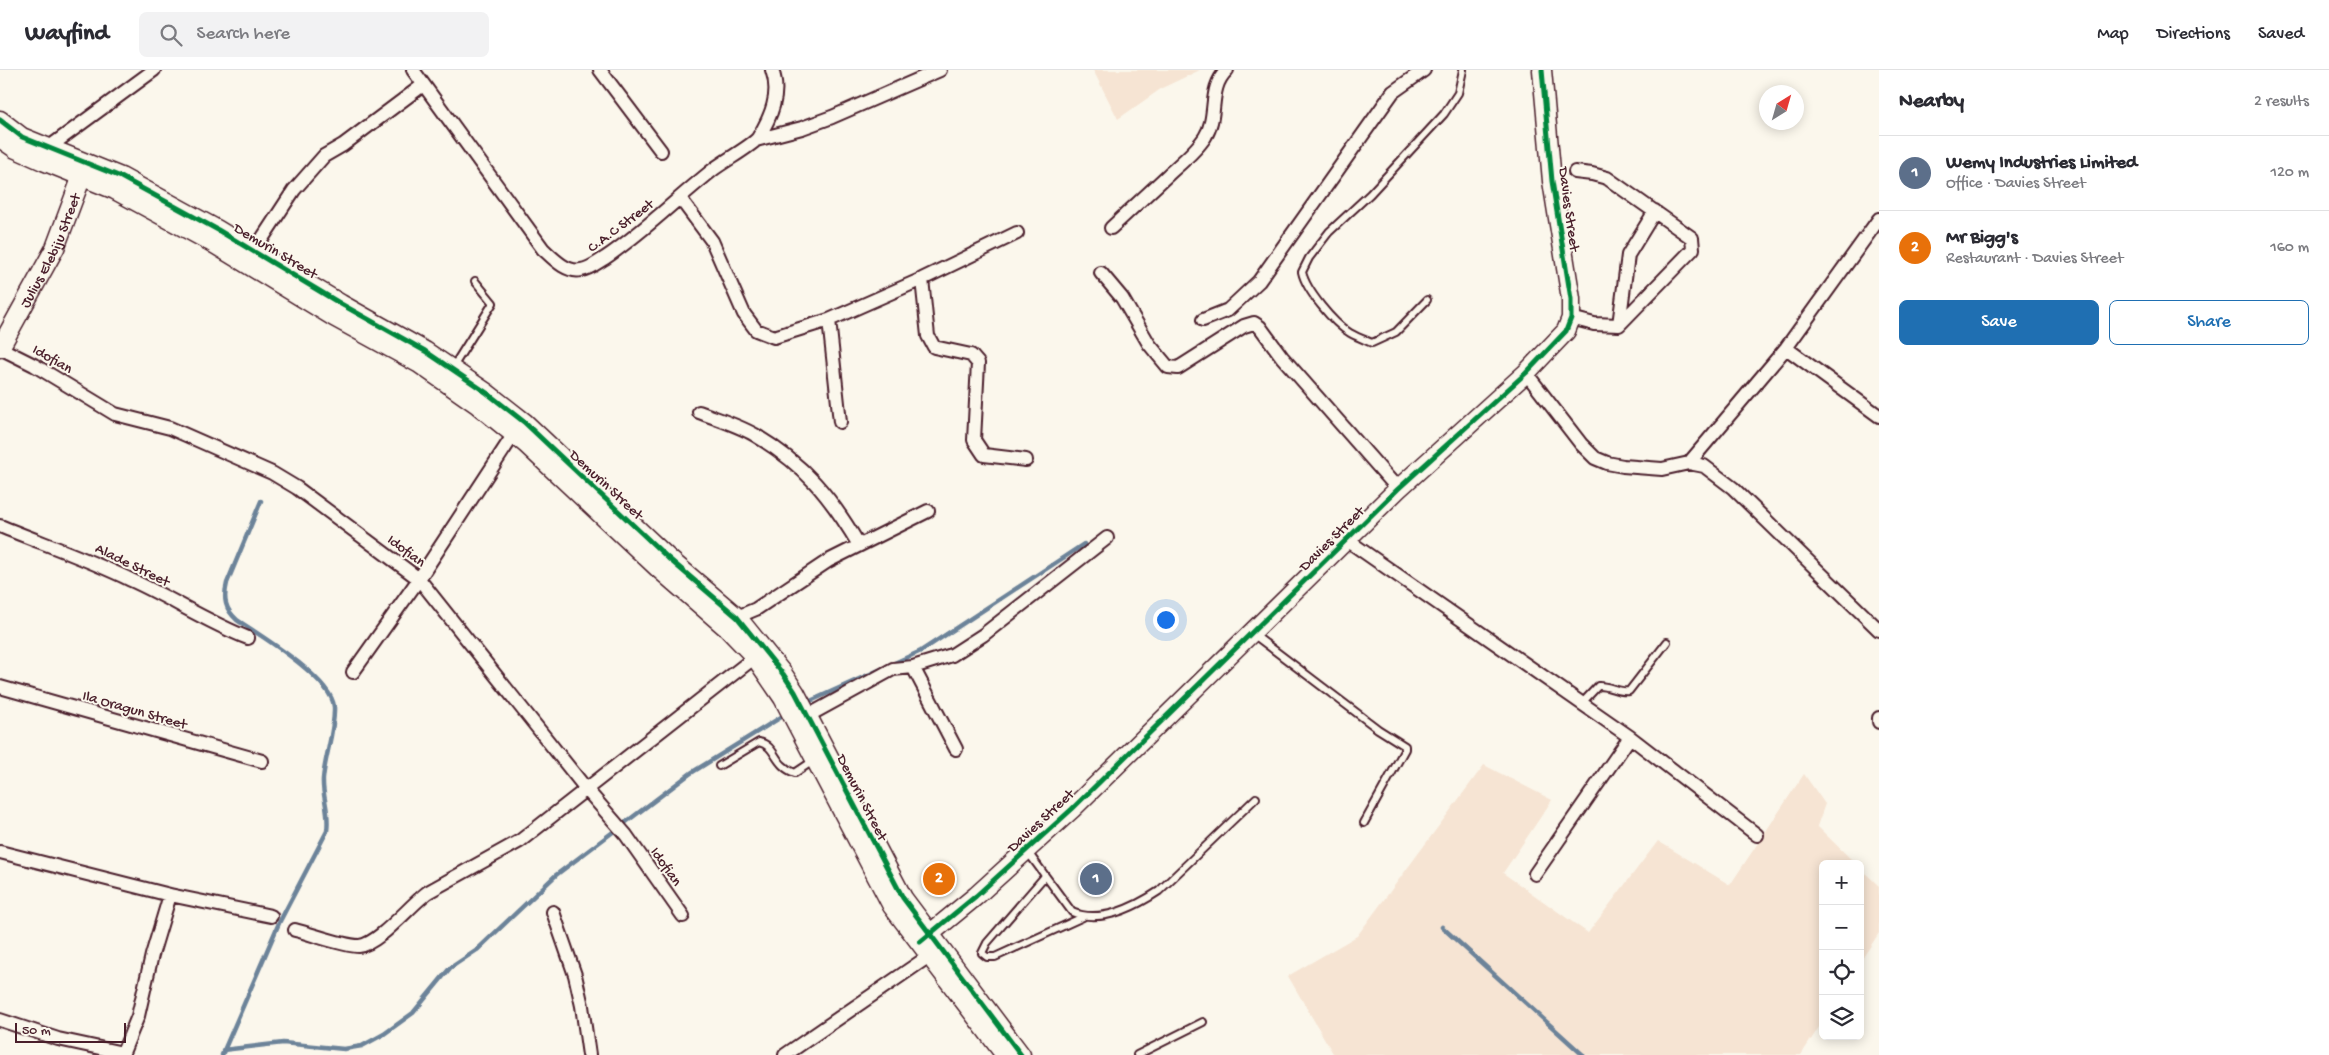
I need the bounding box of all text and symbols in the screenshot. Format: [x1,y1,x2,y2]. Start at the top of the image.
search box [139,12,489,57]
text: Wayfind [25,20,109,49]
icon: search [157,21,185,49]
text: Search here [197,23,290,46]
text: Map [2097,24,2129,45]
text: Directions [2157,24,2230,45]
text: Saved [2258,24,2304,45]
north arrow [1759,85,1804,130]
text: Nearby [1899,90,1964,115]
text: 2 results [2254,93,2309,112]
text: Wemy Industries Limited [1946,152,2137,175]
text: 1 [1912,164,1918,183]
text: 120 m [2270,164,2309,183]
street label: Davies Street [1553,165,1583,254]
text: Office · Davies Street [1946,175,2086,194]
street label: Julius Elebiju Street [17,189,86,311]
street label: C.A.C Street [585,195,659,257]
street label: Demurin Street [229,219,322,285]
text: Mr Bigg's [1946,227,2018,250]
text: 2 [1911,239,1919,258]
text: 160 m [2270,239,2309,258]
text: Restaurant · Davies Street [1946,250,2123,269]
button: Save [1899,300,2099,345]
button: Share [2109,300,2309,345]
street label: Idofian [29,341,75,378]
street label: Demurin Street [564,446,648,526]
street label: Davies Street [1295,502,1370,576]
street label: Idofian [383,531,429,572]
street label: Alade Street [92,540,174,592]
your location [1153,607,1179,633]
street label: Ila Oragun Street [80,687,190,735]
street label: Demurin Street [831,751,892,846]
street label: Davies Street [1003,785,1080,858]
street label: Idofian [646,844,685,890]
pin: 2 [923,860,955,898]
pin: 1 [1080,860,1112,898]
map controls [1819,860,1864,1040]
button: + [1819,860,1864,905]
button: − [1819,905,1864,950]
button: locate [1819,950,1864,995]
button: layers [1819,995,1864,1040]
scale bar [15,1020,126,1043]
text: 50 m [22,1023,51,1040]

